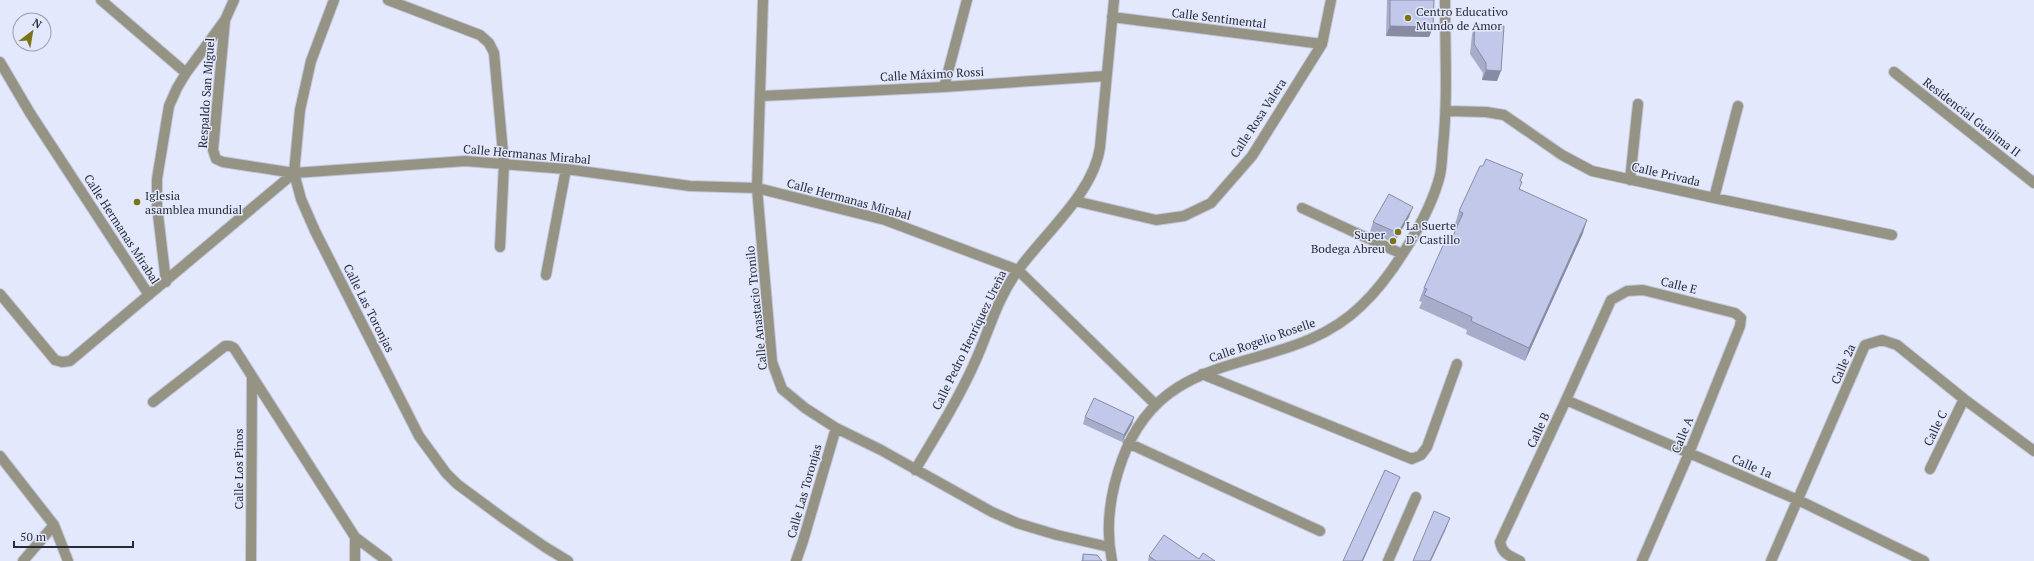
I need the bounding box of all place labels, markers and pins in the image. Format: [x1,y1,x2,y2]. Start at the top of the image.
place label: Centro Educativo Mundo de Amor [1416,4,1508,33]
marker: Centro Educativo Mundo de Amor [1403,13,1413,23]
place label: Iglesia asamblea mundial [145,188,243,217]
marker: Iglesia asamblea mundial [132,197,142,207]
place label: La Suerte D' Castillo [1406,218,1461,247]
place label: Super Bodega Abreu [1311,227,1385,256]
marker: La Suerte D' Castillo [1393,227,1403,237]
marker: Super Bodega Abreu [1388,236,1398,246]

